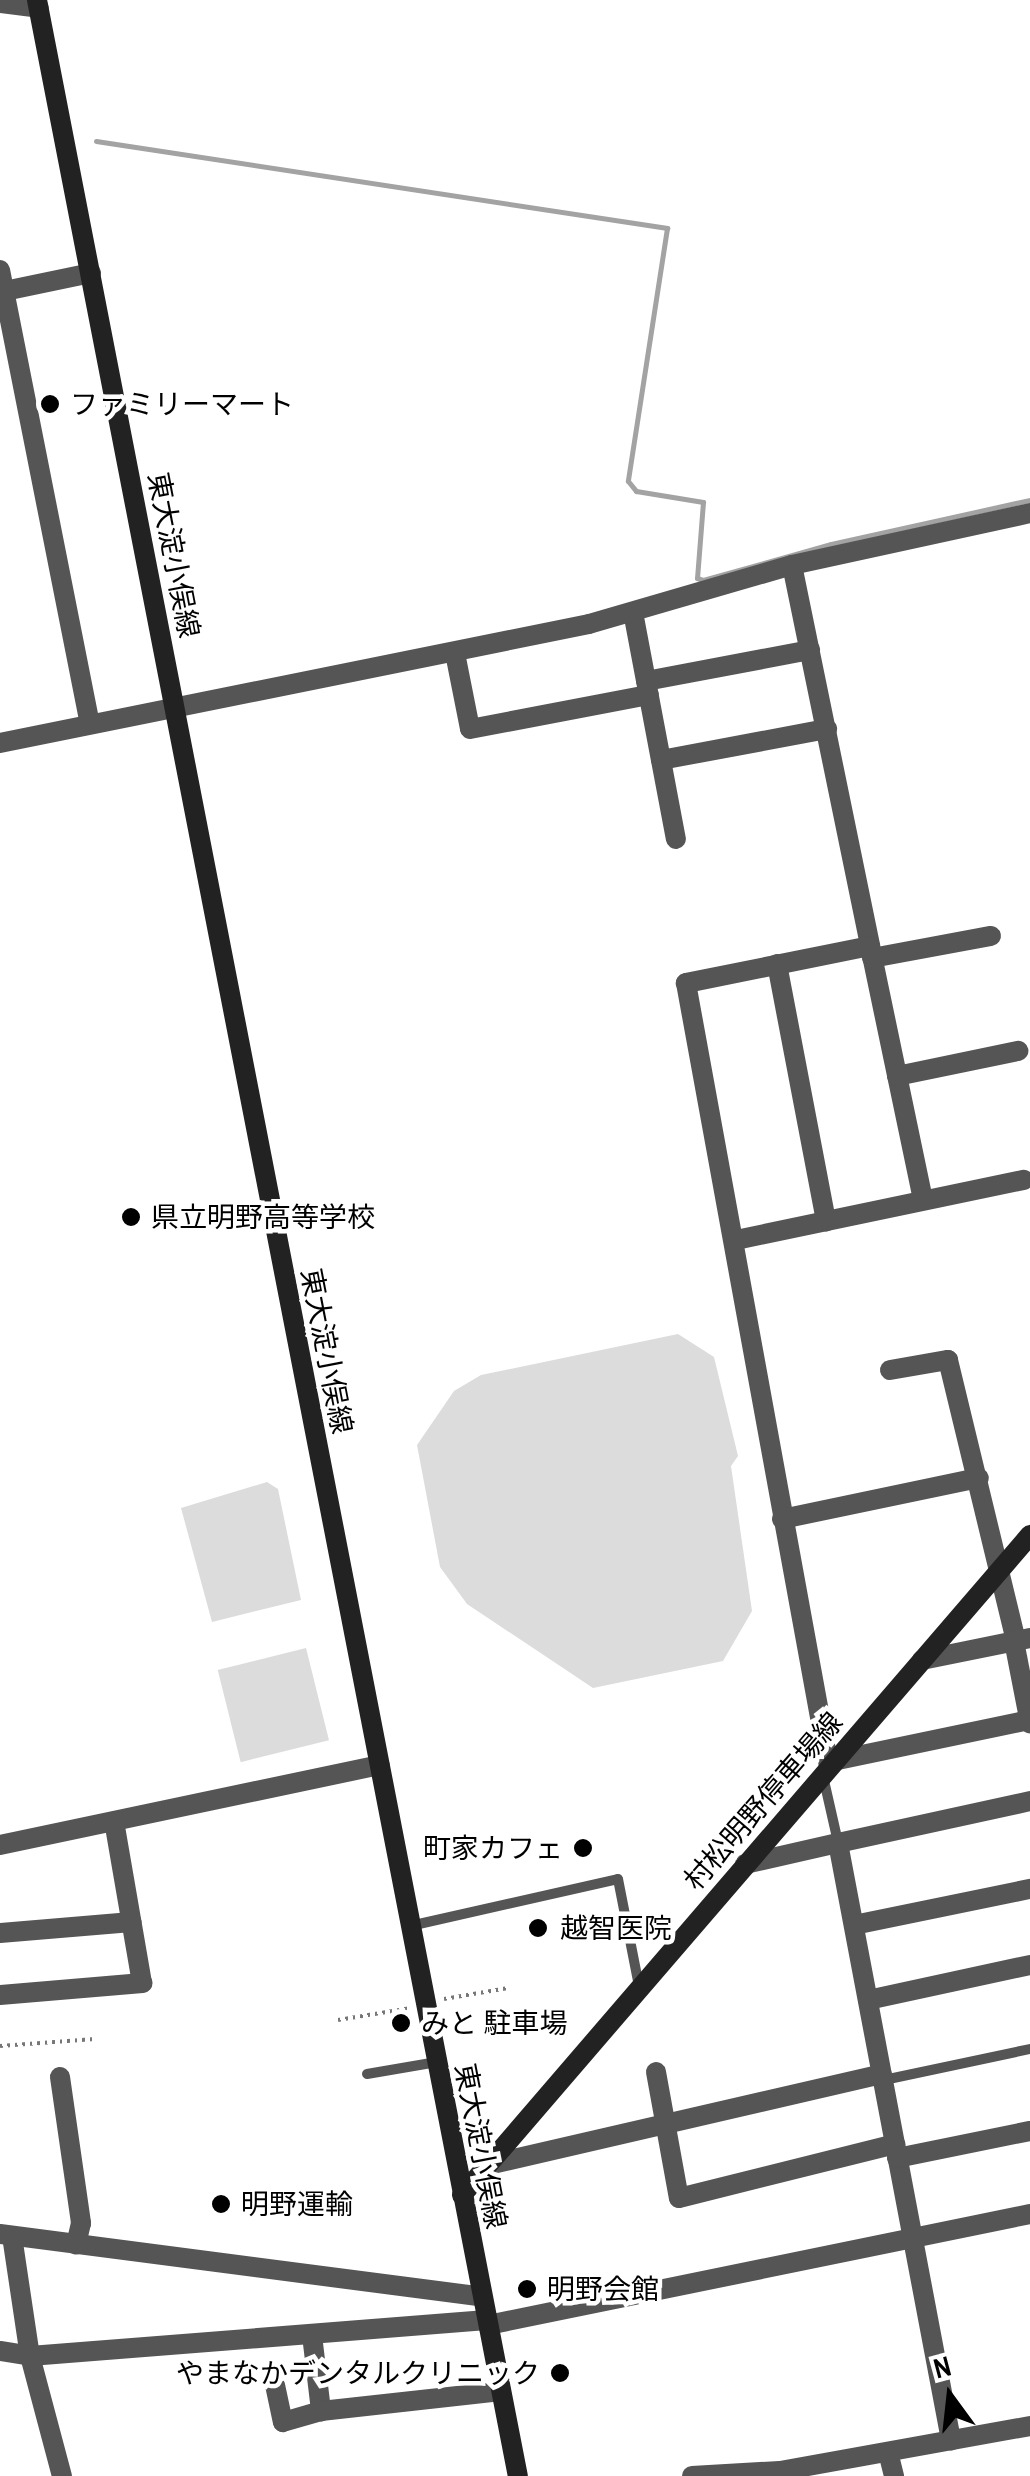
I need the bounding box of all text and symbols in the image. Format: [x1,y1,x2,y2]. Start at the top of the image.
place label: ファミリーマート [70,387,294,421]
marker: ファミリーマート [39,393,61,415]
street label: 東大淀小俣線 [141,469,207,641]
place label: 県立明野高等学校 [151,1200,375,1234]
marker: 県立明野高等学校 [120,1206,142,1228]
street label: 東大淀小俣線 [294,1265,360,1437]
street label: 村松明野停車場線 [677,1705,849,1897]
place label: 町家カフェ [423,1831,563,1865]
marker: 町家カフェ [572,1837,594,1859]
place label: 越智医院 [560,1911,672,1945]
marker: 越智医院 [525,1915,551,1941]
place label: みと 駐車場 [421,2006,567,2040]
marker: みと 駐車場 [390,2012,412,2034]
street label: 東大淀小俣線 [448,2060,514,2232]
place label: 明野運輸 [241,2187,353,2221]
marker: 明野運輸 [210,2193,232,2215]
place label: 明野会館 [547,2272,659,2306]
marker: 明野会館 [516,2278,538,2300]
north arrow [900,2346,1000,2446]
text: N [929,2347,955,2388]
place label: やまなかデンタルクリニック [176,2356,540,2390]
marker: やまなかデンタルクリニック [549,2362,571,2384]

